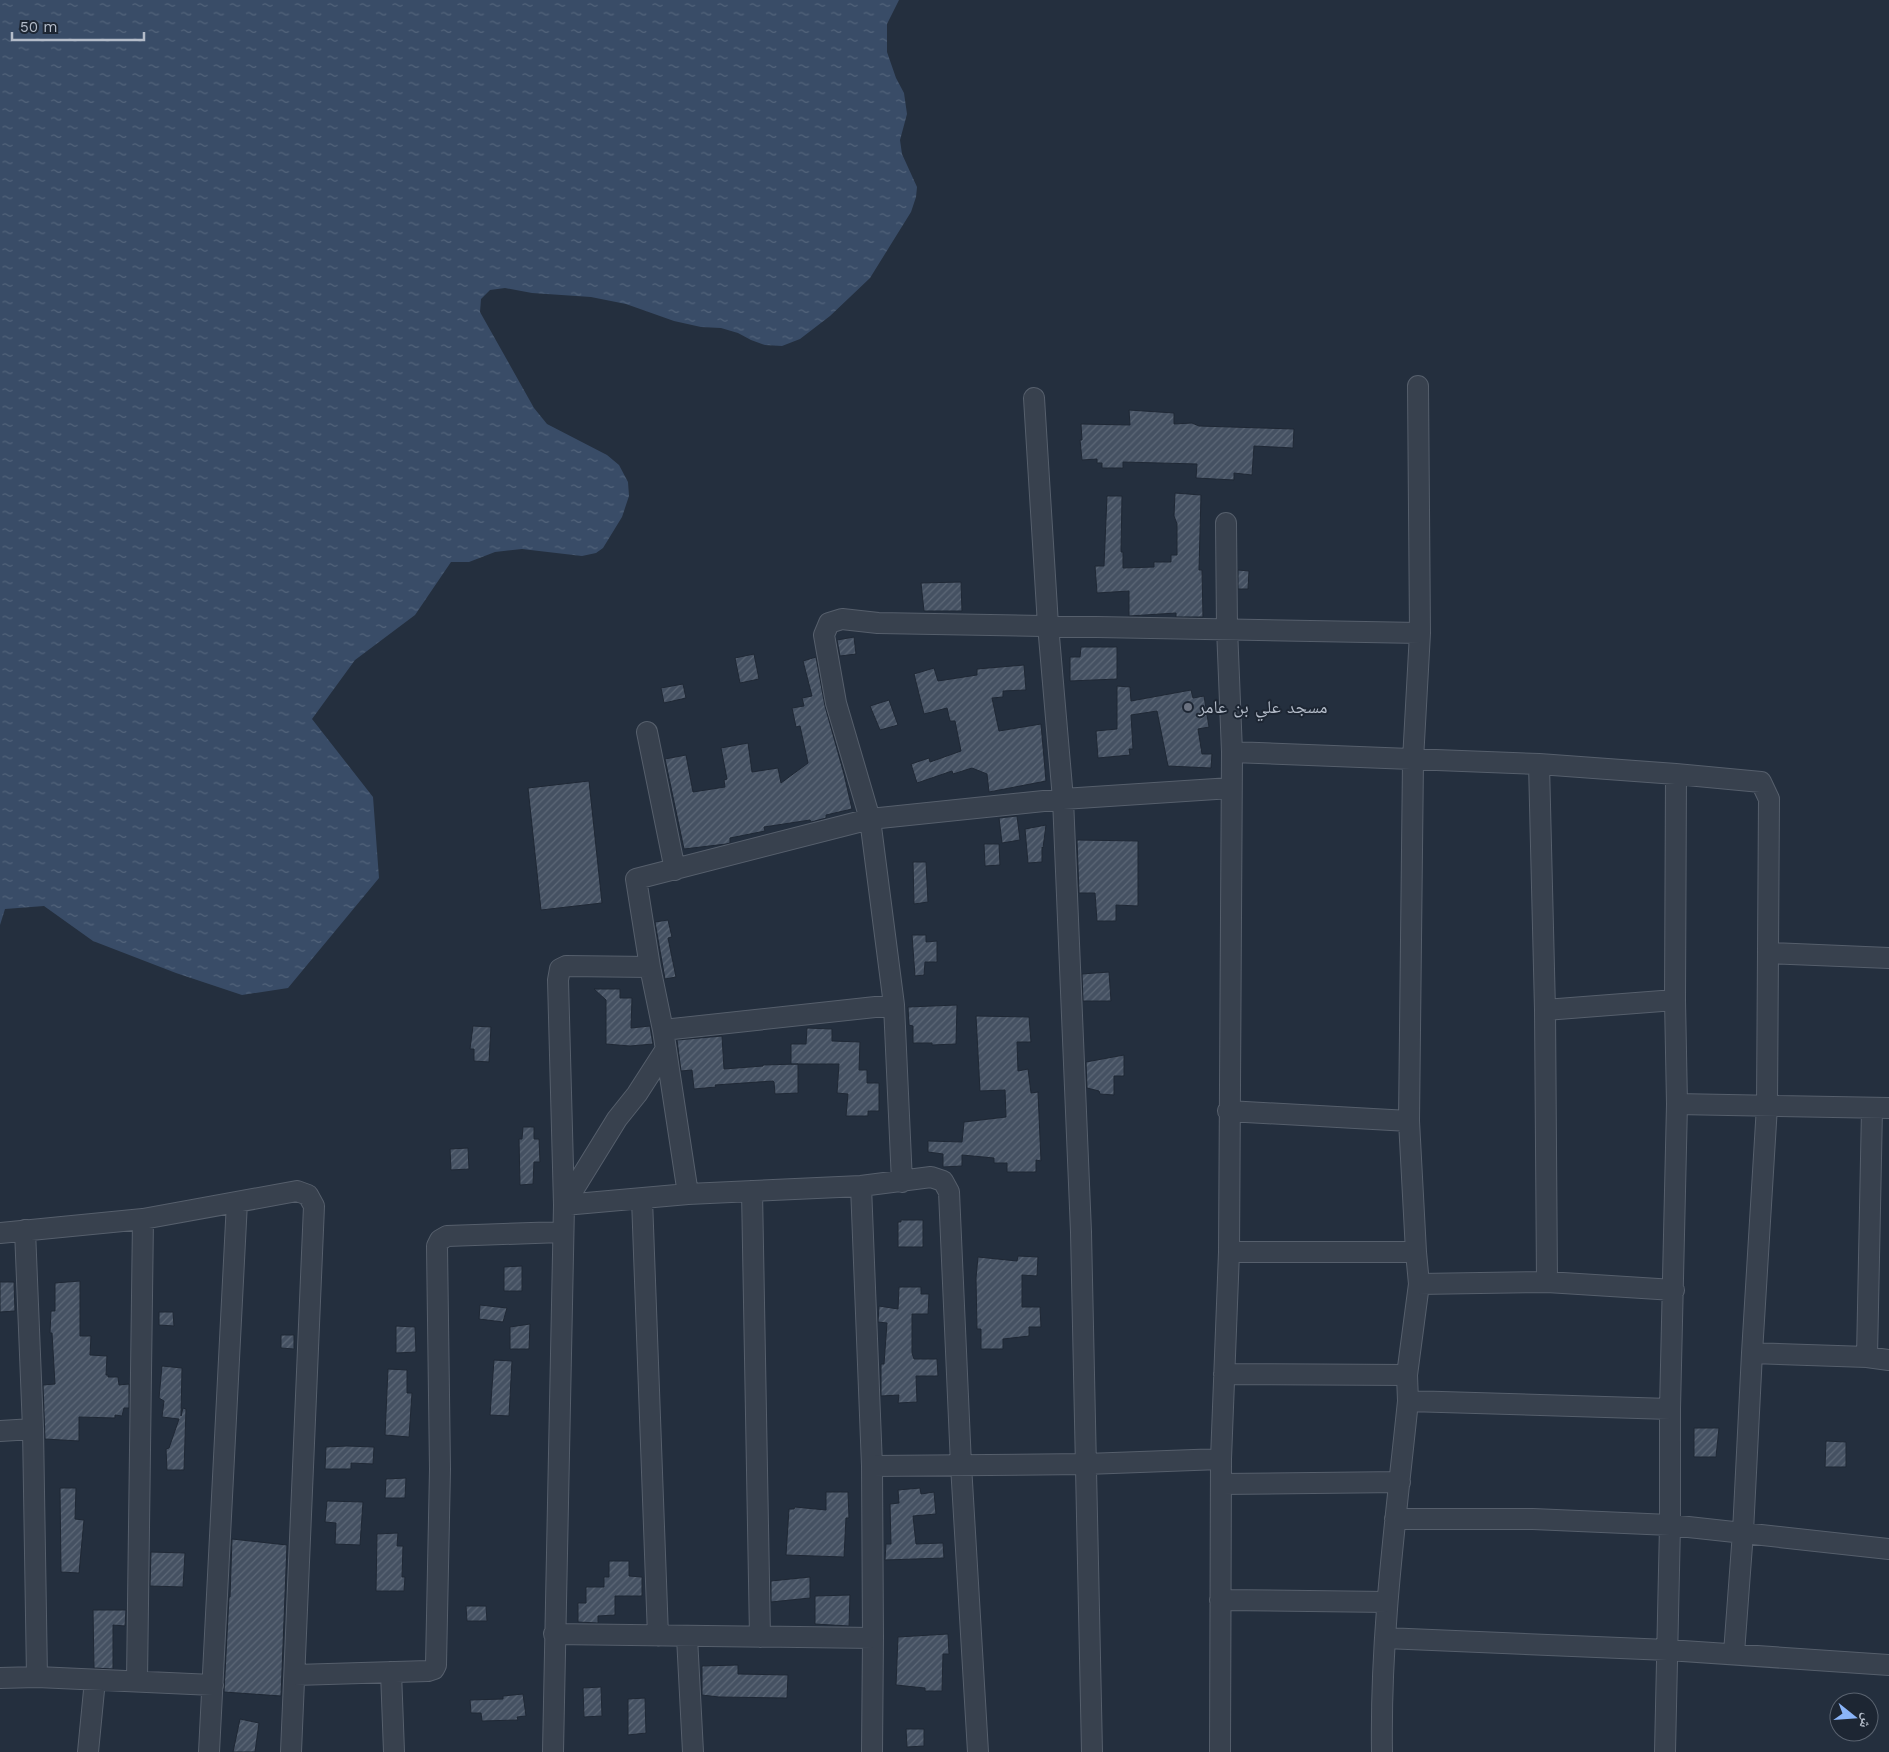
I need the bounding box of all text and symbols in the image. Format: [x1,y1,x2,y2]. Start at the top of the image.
scale bar [12,10,145,42]
text: 50 m [20,18,57,36]
place label: مسجد علي بن عامر [1197,696,1328,722]
marker: مسجد علي بن عامر [1182,701,1194,713]
north arrow [1829,1692,1879,1742]
text: ش [1856,1711,1876,1730]

